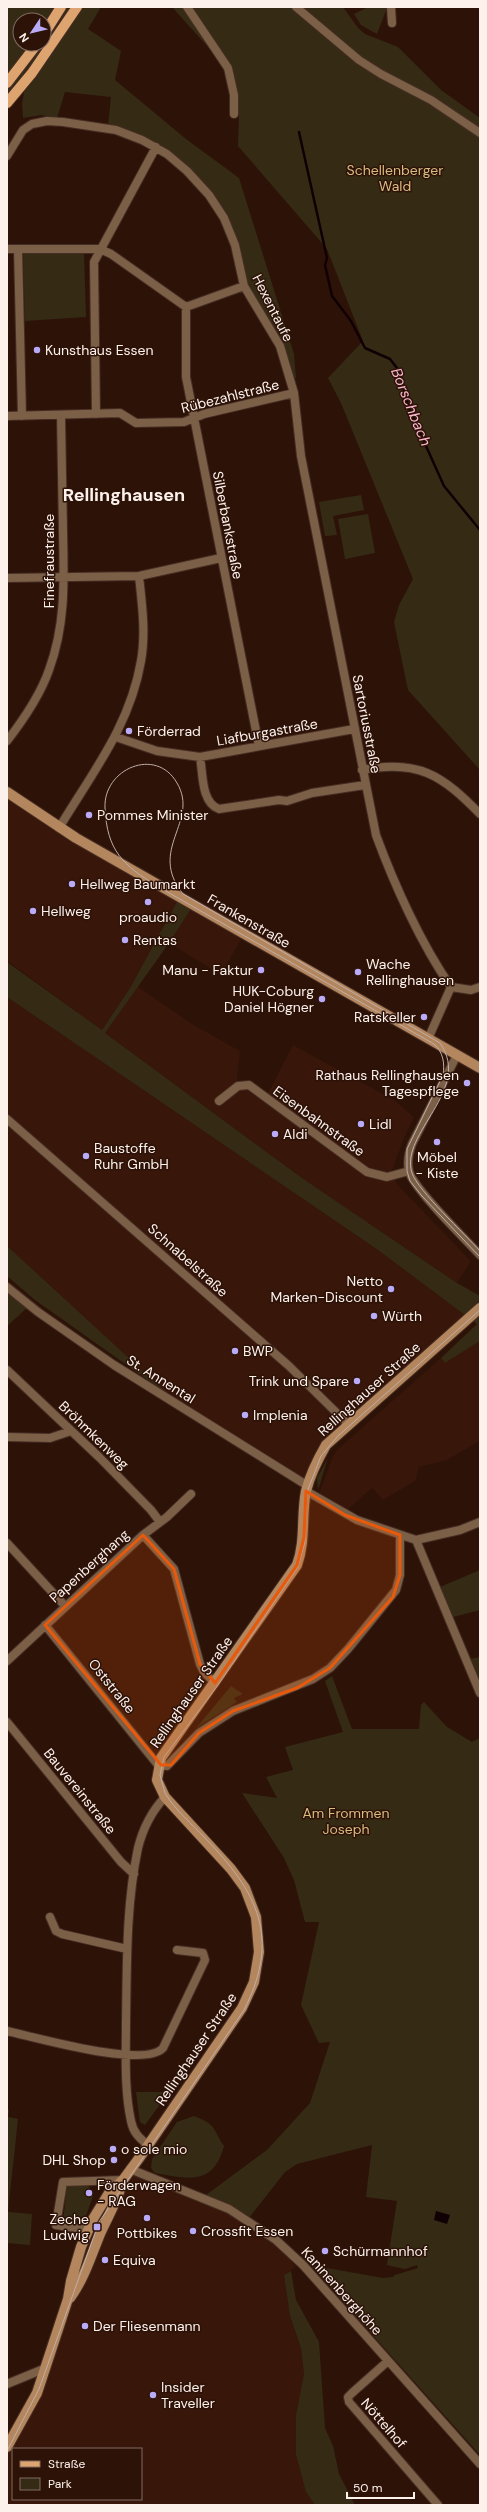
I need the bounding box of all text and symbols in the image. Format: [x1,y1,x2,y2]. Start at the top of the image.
north arrow [12,12,52,52]
text: N [16,30,32,45]
park label: Schellenberger Wald [347,161,443,195]
street label: Hexentaufe [248,271,298,345]
place label: Kunsthaus Essen [45,341,154,359]
marker: Kunsthaus Essen [32,345,42,355]
water label: Borschbach [386,365,436,450]
street label: Rübezahlstraße [179,375,281,417]
street label: Silberbankstraße [209,470,247,581]
district label: Rellinghausen [63,483,185,507]
street label: Finefraustraße [40,514,58,608]
street label: Sartoriusstraße [349,673,385,775]
street label: Liafburgastraße [215,714,319,750]
place label: Förderrad [137,722,201,740]
marker: Förderrad [124,726,134,736]
place label: Pommes Minister [97,806,208,824]
marker: Pommes Minister [84,810,94,820]
place label: Hellweg Baumarkt [80,875,196,893]
marker: Hellweg Baumarkt [67,879,77,889]
street label: Frankenstraße [204,890,294,952]
marker: proaudio [143,897,153,907]
place label: Hellweg [41,902,91,920]
marker: Hellweg [28,906,38,916]
place label: proaudio [119,908,177,926]
place label: Rentas [133,931,177,949]
marker: Rentas [120,935,130,945]
place label: Wache Rellinghausen [366,955,454,989]
place label: Manu - Faktur [162,961,253,979]
marker: Manu - Faktur [256,965,266,975]
marker: Wache Rellinghausen [353,967,363,977]
place label: HUK-Coburg Daniel Högner [224,982,314,1016]
marker: HUK-Coburg Daniel Högner [317,994,327,1004]
place label: Ratskeller [354,1008,416,1026]
marker: Ratskeller [419,1012,429,1022]
place label: Rathaus Rellinghausen Tagespflege [316,1066,459,1100]
marker: Rathaus Rellinghausen Tagespflege [462,1078,472,1088]
street label: Eisenbahnstraße [270,1082,368,1160]
place label: Lidl [369,1115,392,1133]
marker: Lidl [356,1119,366,1129]
place label: Aldi [283,1125,308,1143]
marker: Aldi [270,1129,280,1139]
marker: Möbel - Kiste [432,1137,442,1147]
place label: Baustoffe Ruhr GmbH [94,1139,169,1173]
place label: Möbel - Kiste [416,1148,458,1182]
marker: Baustoffe Ruhr GmbH [81,1151,91,1161]
street label: Schnabelstraße [144,1219,232,1301]
place label: Netto Marken-Discount [270,1272,383,1306]
marker: Netto Marken-Discount [386,1284,396,1294]
place label: Würth [382,1307,422,1325]
marker: Würth [369,1311,379,1321]
street label: Rellinghauser Straße [314,1338,424,1440]
place label: BWP [243,1342,273,1360]
marker: BWP [230,1346,240,1356]
street label: St. Annental [123,1351,199,1407]
place label: Trink und Spare [249,1372,349,1390]
marker: Trink und Spare [352,1376,362,1386]
street label: Bröhmkenweg [55,1397,133,1473]
place label: Implenia [253,1406,308,1424]
marker: Implenia [240,1410,250,1420]
street label: Papenberghang [45,1525,133,1607]
street label: Rellinghauser Straße [146,1633,236,1751]
street label: Oststraße [85,1655,139,1717]
street label: Bauvereinstraße [40,1744,120,1838]
park label: Am Frommen Joseph [302,1804,390,1838]
street label: Rellinghauser Straße [152,1989,240,2109]
place label: o sole mio [121,2140,187,2158]
marker: o sole mio [108,2144,118,2154]
place label: DHL Shop [42,2151,106,2169]
marker: DHL Shop [109,2155,119,2165]
place label: Förderwagen - RAG [97,2176,181,2210]
marker: Förderwagen - RAG [84,2188,94,2198]
place label: Zeche Ludwig [43,2210,89,2244]
marker: Pottbikes [142,2213,152,2223]
marker: Zeche Ludwig [92,2222,102,2232]
place label: Crossfit Essen [201,2222,293,2240]
place label: Pottbikes [117,2224,177,2242]
marker: Crossfit Essen [188,2226,198,2236]
place label: Schürmannhof [333,2242,428,2260]
street label: Kaninenberghöhe [298,2243,386,2339]
marker: Schürmannhof [320,2246,330,2256]
place label: Equiva [113,2251,156,2269]
marker: Equiva [100,2255,110,2265]
place label: Der Fliesenmann [93,2317,201,2335]
marker: Der Fliesenmann [80,2321,90,2331]
place label: Insider Traveller [161,2378,215,2412]
marker: Insider Traveller [148,2390,158,2400]
street label: Nöttelhof [357,2394,411,2452]
legend [12,2448,142,2500]
text: Straße [48,2456,85,2472]
scale bar [347,2474,414,2500]
text: Park [48,2476,72,2492]
text: 50 m [353,2480,382,2496]

